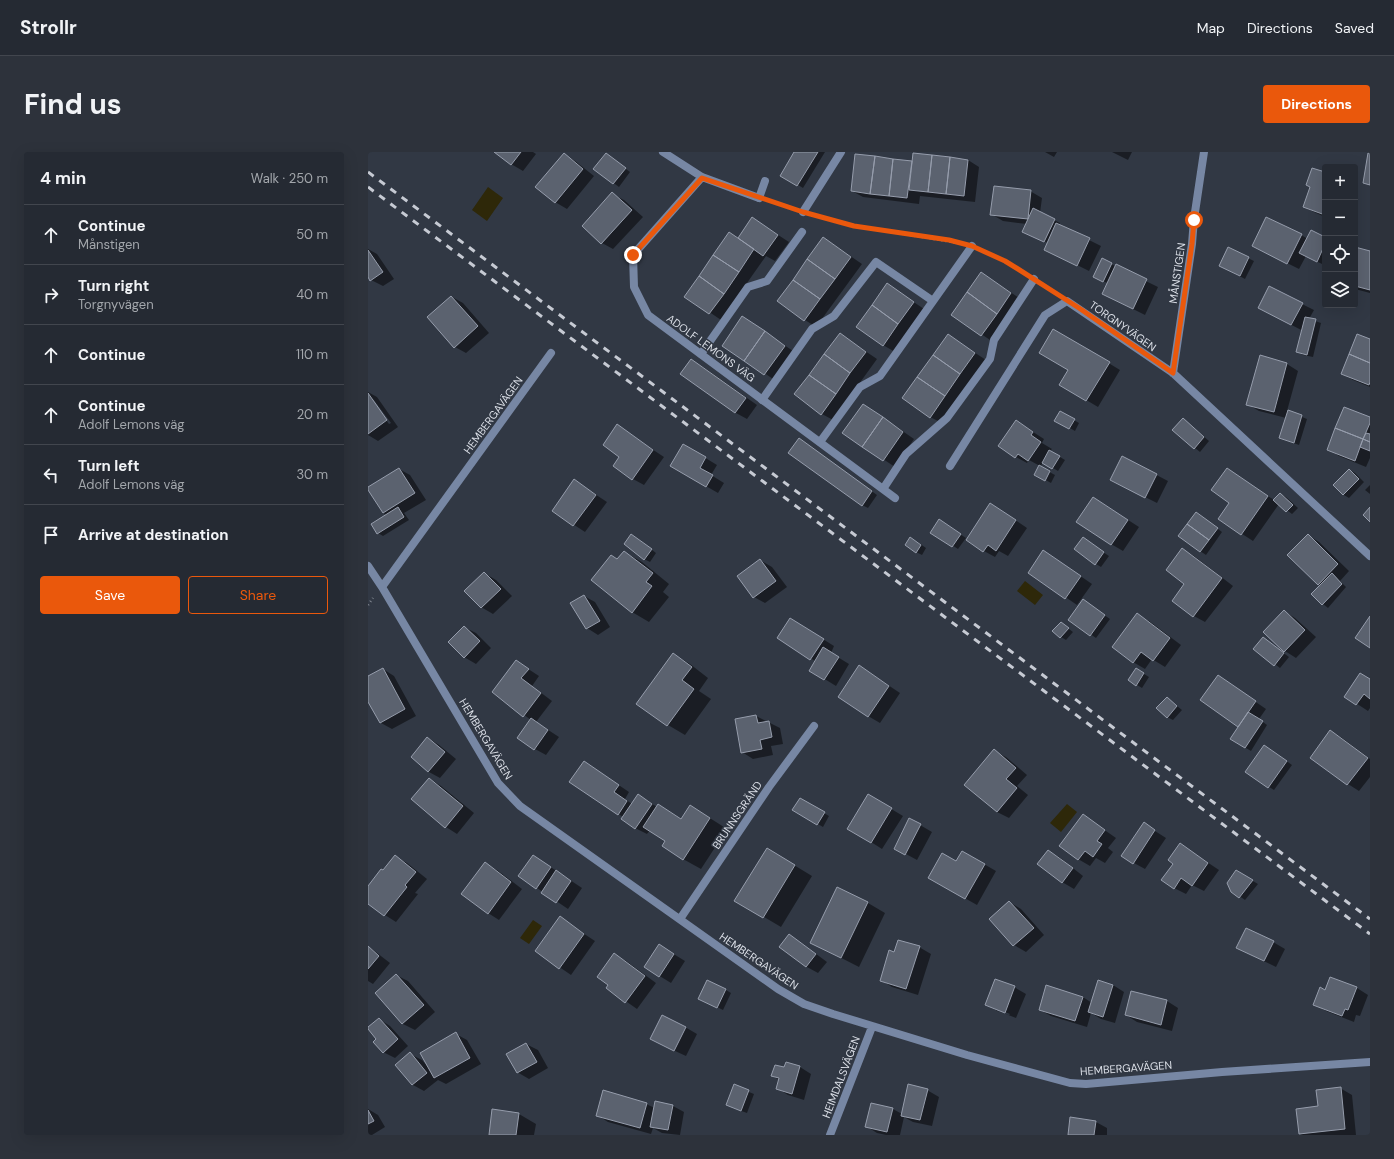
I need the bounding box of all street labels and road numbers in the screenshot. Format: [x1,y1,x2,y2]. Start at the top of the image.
street label: MÅNSTIGEN [1166,242,1188,304]
street label: TORGNYVÄGEN [1087,298,1159,354]
street label: ADOLF LEMONS VÄG [664,311,758,385]
street label: HEMBERGAVÄGEN [460,374,526,456]
street label: HEMBERGAVÄGEN [456,696,516,782]
street label: BRUNNSGRÄND [709,778,765,852]
street label: HEMBERGAVÄGEN [717,929,801,993]
street label: HEIMDALSVÄGEN [819,1034,863,1120]
street label: HEMBERGAVÄGEN [1080,1058,1172,1078]

